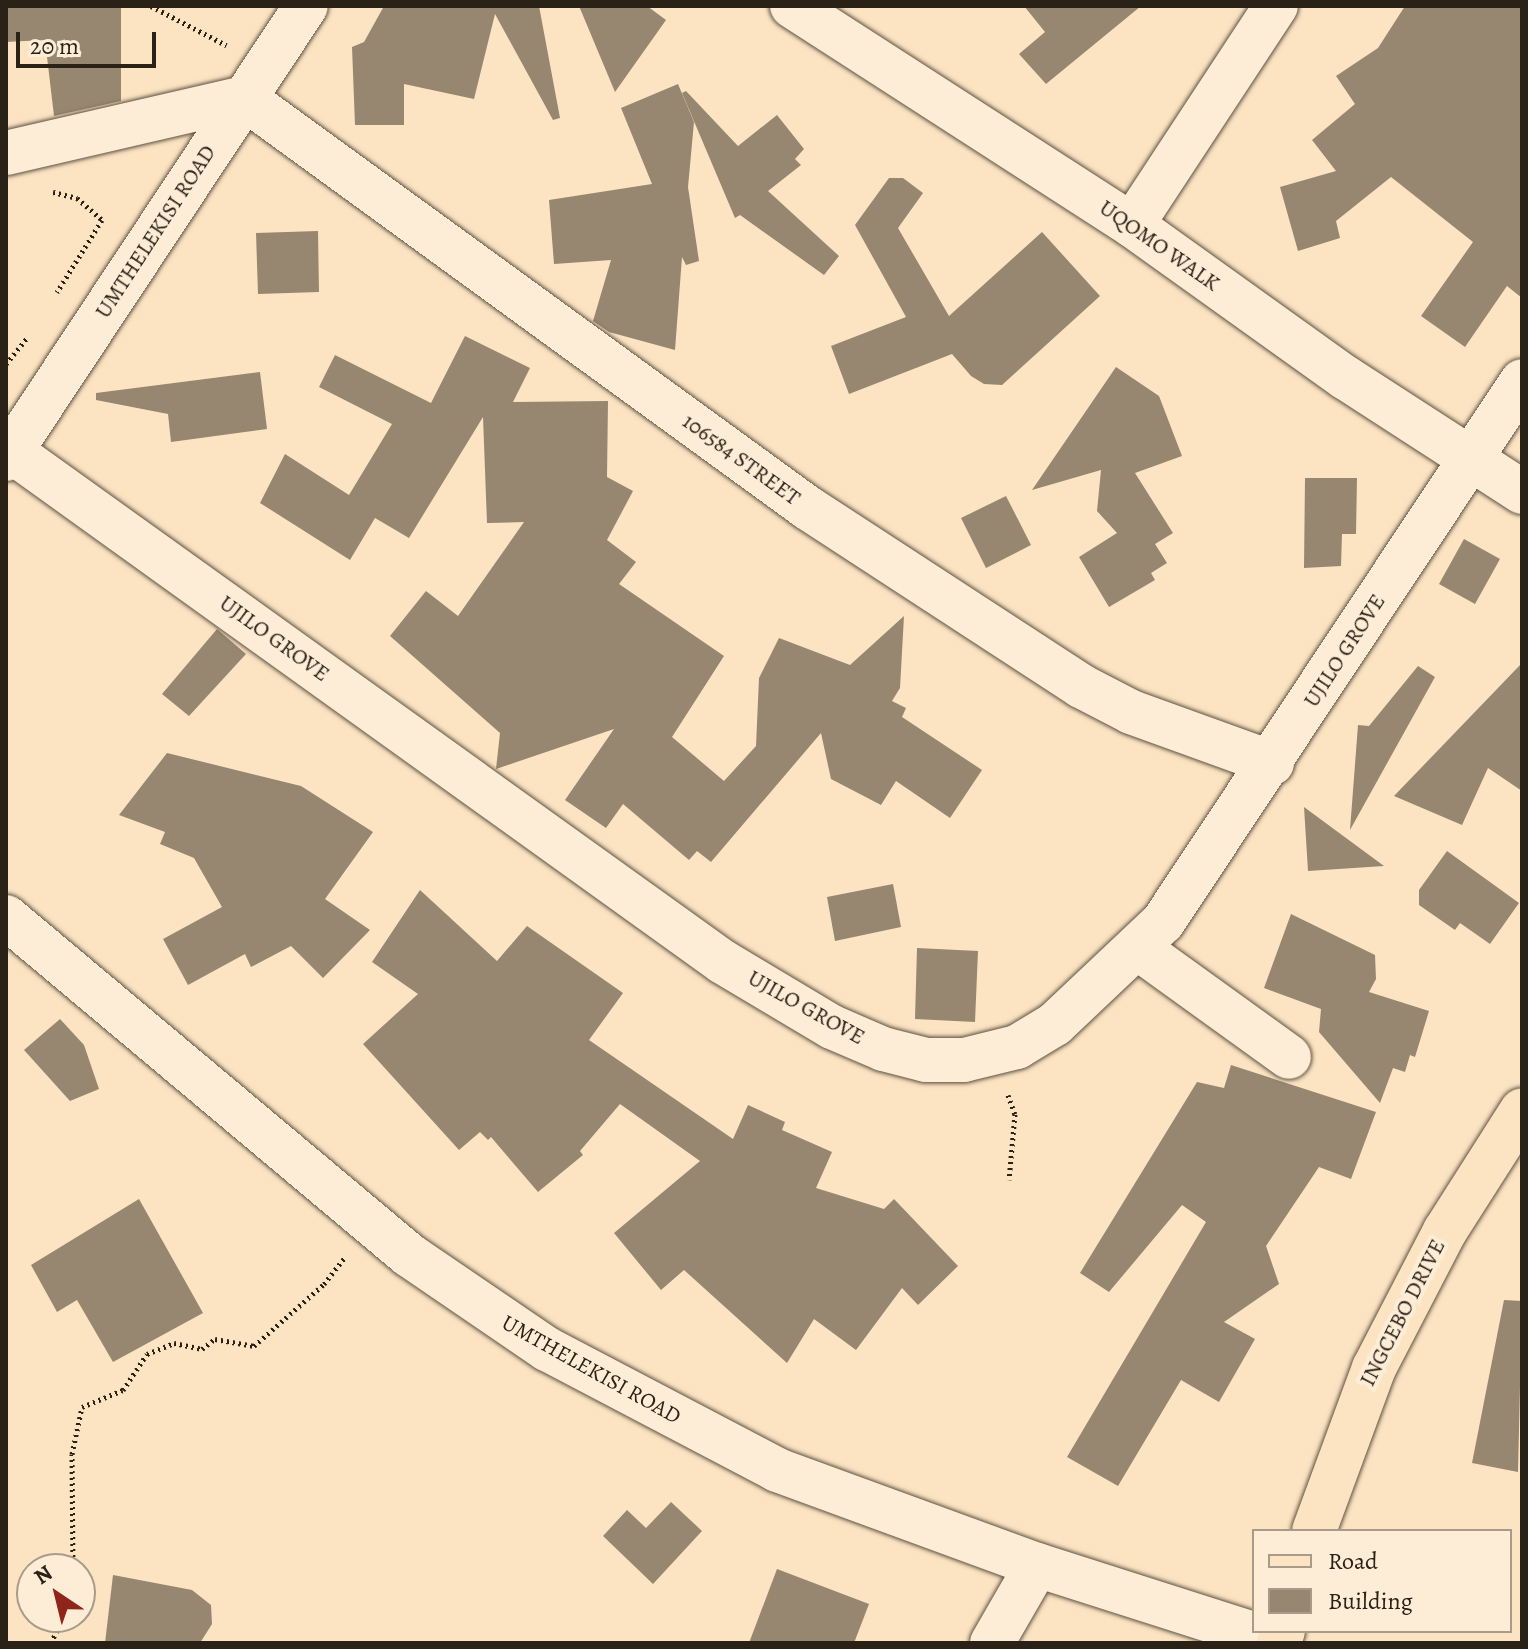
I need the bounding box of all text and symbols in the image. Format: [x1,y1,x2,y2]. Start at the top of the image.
scale bar [20,16,160,66]
text: 20 m [30,30,79,62]
street label: UMTHELEKISI ROAD [90,141,222,323]
street label: UQOMO WALK [1094,195,1224,297]
street label: 106584 STREET [677,408,805,512]
street label: UJILO GROVE [214,590,334,688]
street label: UJILO GROVE [1299,590,1391,712]
street label: UJILO GROVE [743,965,869,1051]
street label: INGCEBO DRIVE [1355,1235,1451,1391]
street label: UMTHELEKISI ROAD [497,1310,685,1430]
legend [1252,1529,1512,1633]
text: Road [1328,1545,1378,1577]
north arrow [16,1553,96,1633]
text: N [28,1558,59,1592]
text: Building [1328,1585,1413,1617]

